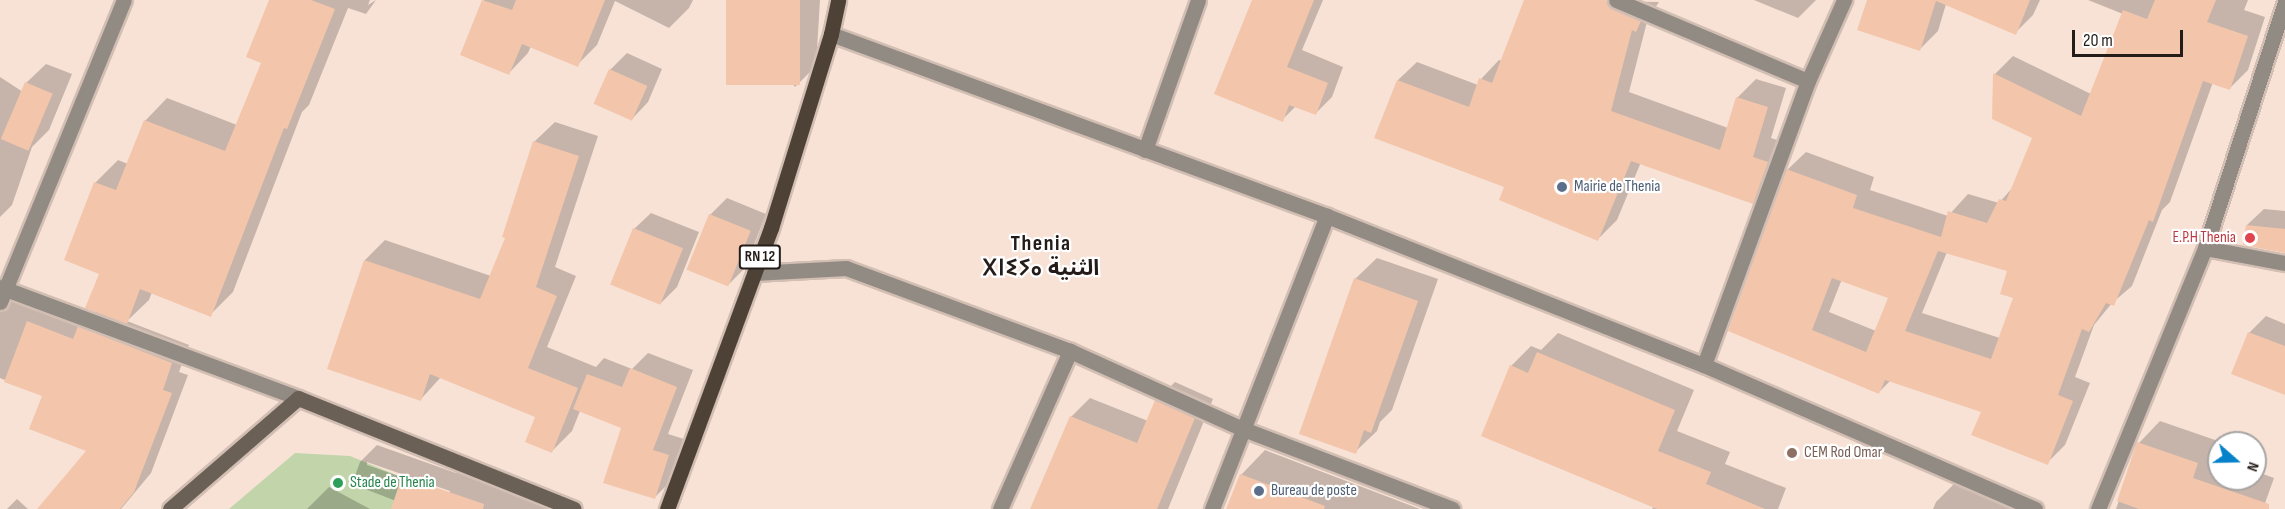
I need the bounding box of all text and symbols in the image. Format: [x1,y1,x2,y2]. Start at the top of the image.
scale bar [2075,18,2186,56]
text: 20 m [2083,30,2113,51]
place label: Mairie de Thenia [1574,177,1660,197]
marker: Mairie de Thenia [1555,180,1569,194]
place label: E.P.H Thenia [2173,228,2236,248]
marker: E.P.H Thenia [2241,229,2259,247]
district label: Thenia ⵝⵏⵉⵢⴰ الثنية [987,230,1095,282]
road number: RN 12 [738,245,783,269]
north arrow [2207,431,2267,491]
place label: CEM Rod Omar [1804,443,1882,463]
marker: CEM Rod Omar [1785,446,1799,460]
text: N [2242,459,2263,474]
place label: Stade de Thenia [350,473,435,493]
marker: Stade de Thenia [331,476,345,490]
place label: Bureau de poste [1271,481,1357,501]
marker: Bureau de poste [1252,484,1266,498]

